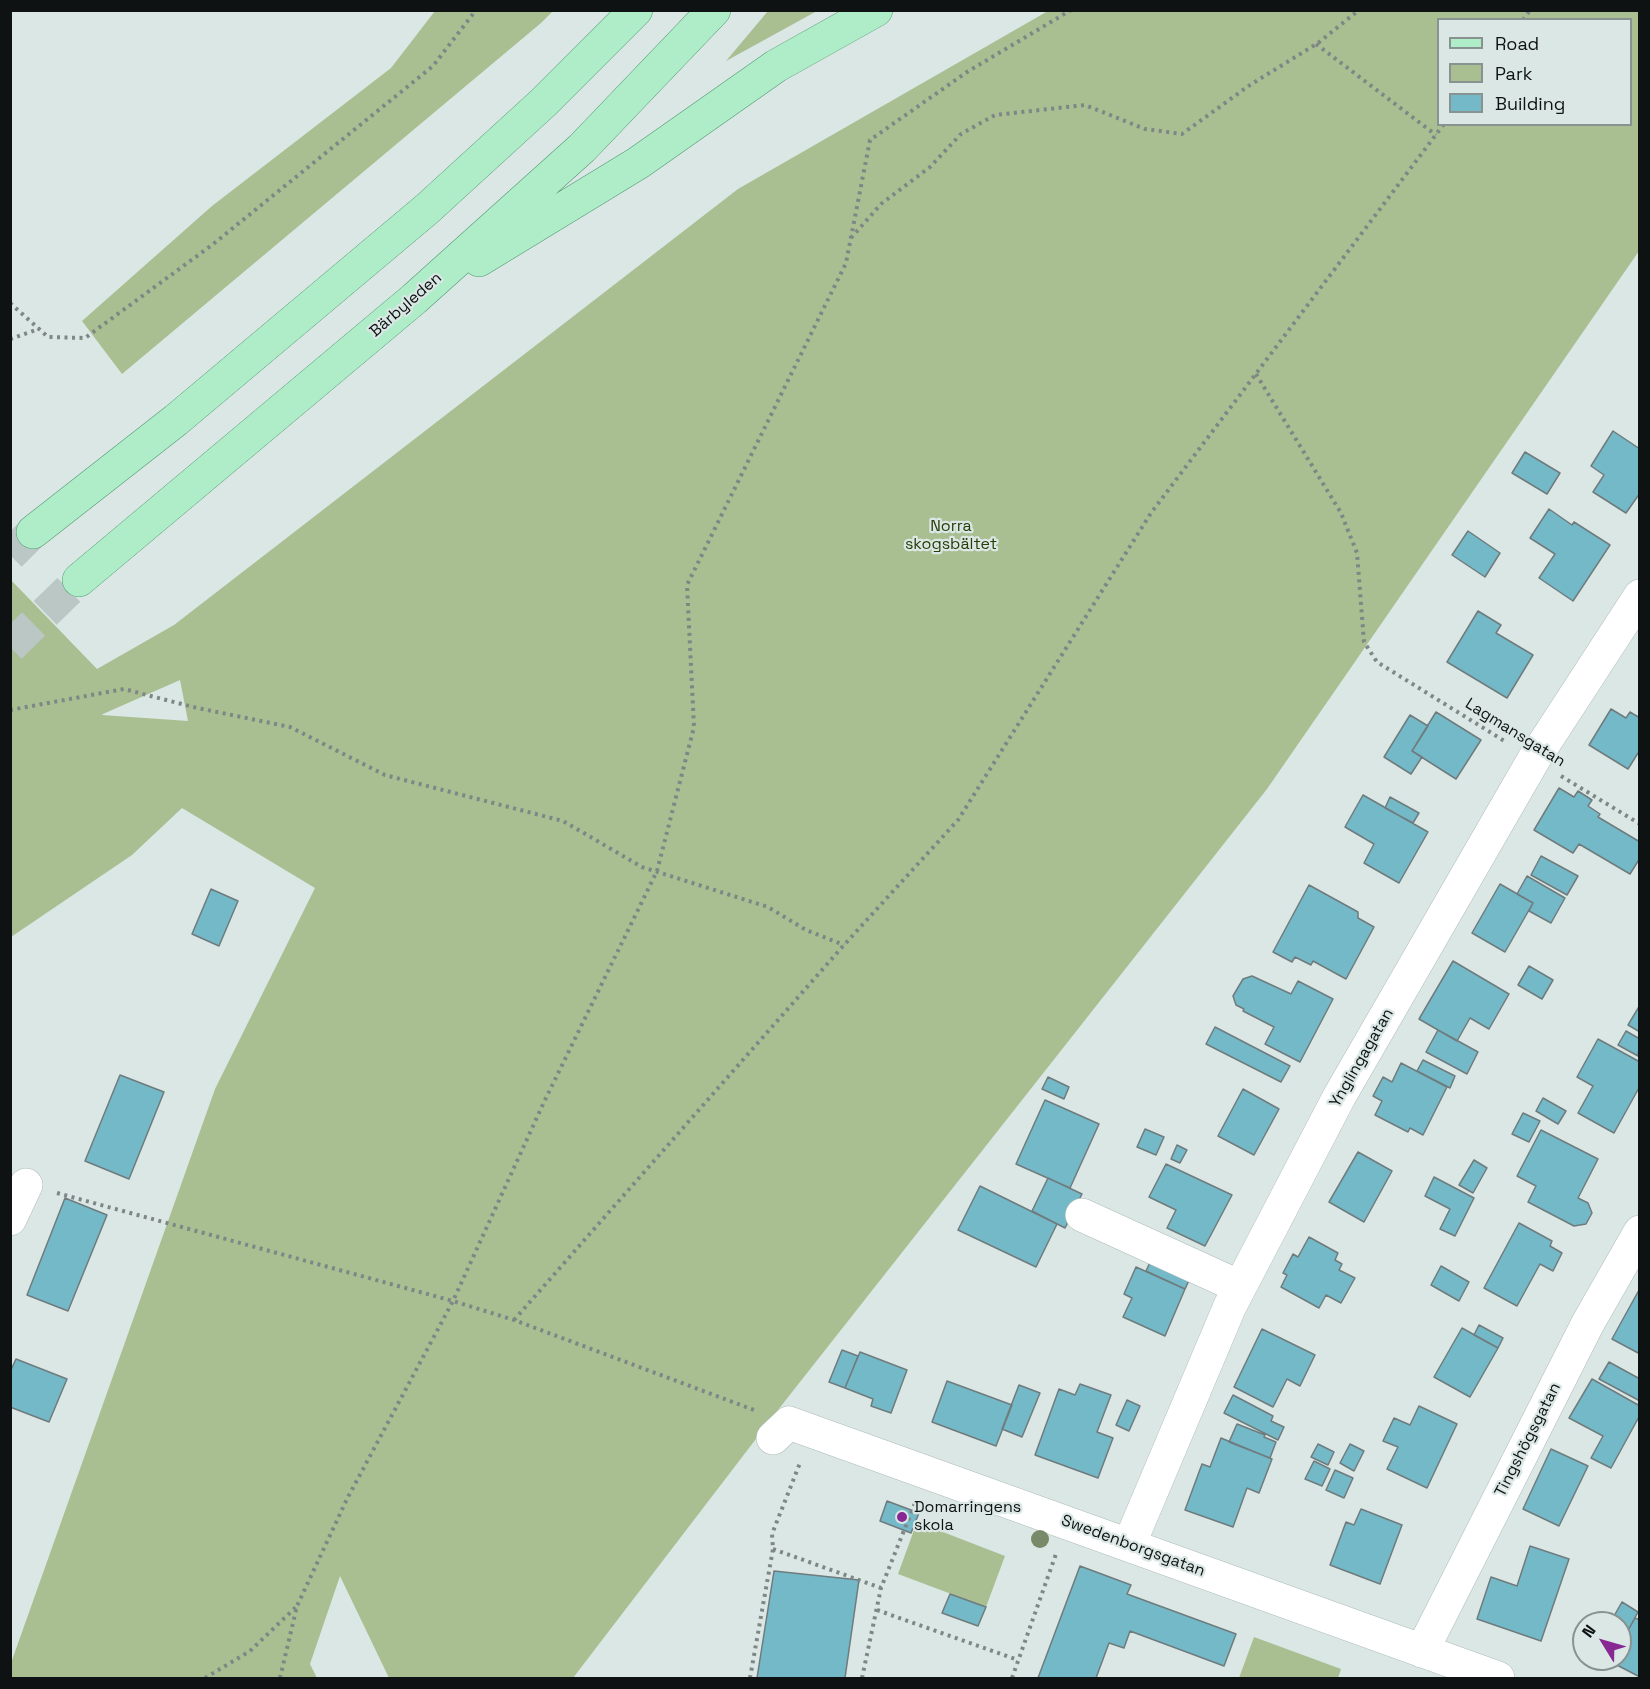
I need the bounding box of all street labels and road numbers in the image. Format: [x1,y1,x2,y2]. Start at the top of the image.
street label: Bärbyleden [366,269,446,341]
street label: Lagmansgatan [1461,695,1569,771]
street label: Ynglingagatan [1326,1005,1398,1111]
street label: Tingshögsgatan [1491,1380,1565,1500]
street label: Swedenborgsgatan [1059,1511,1207,1581]

